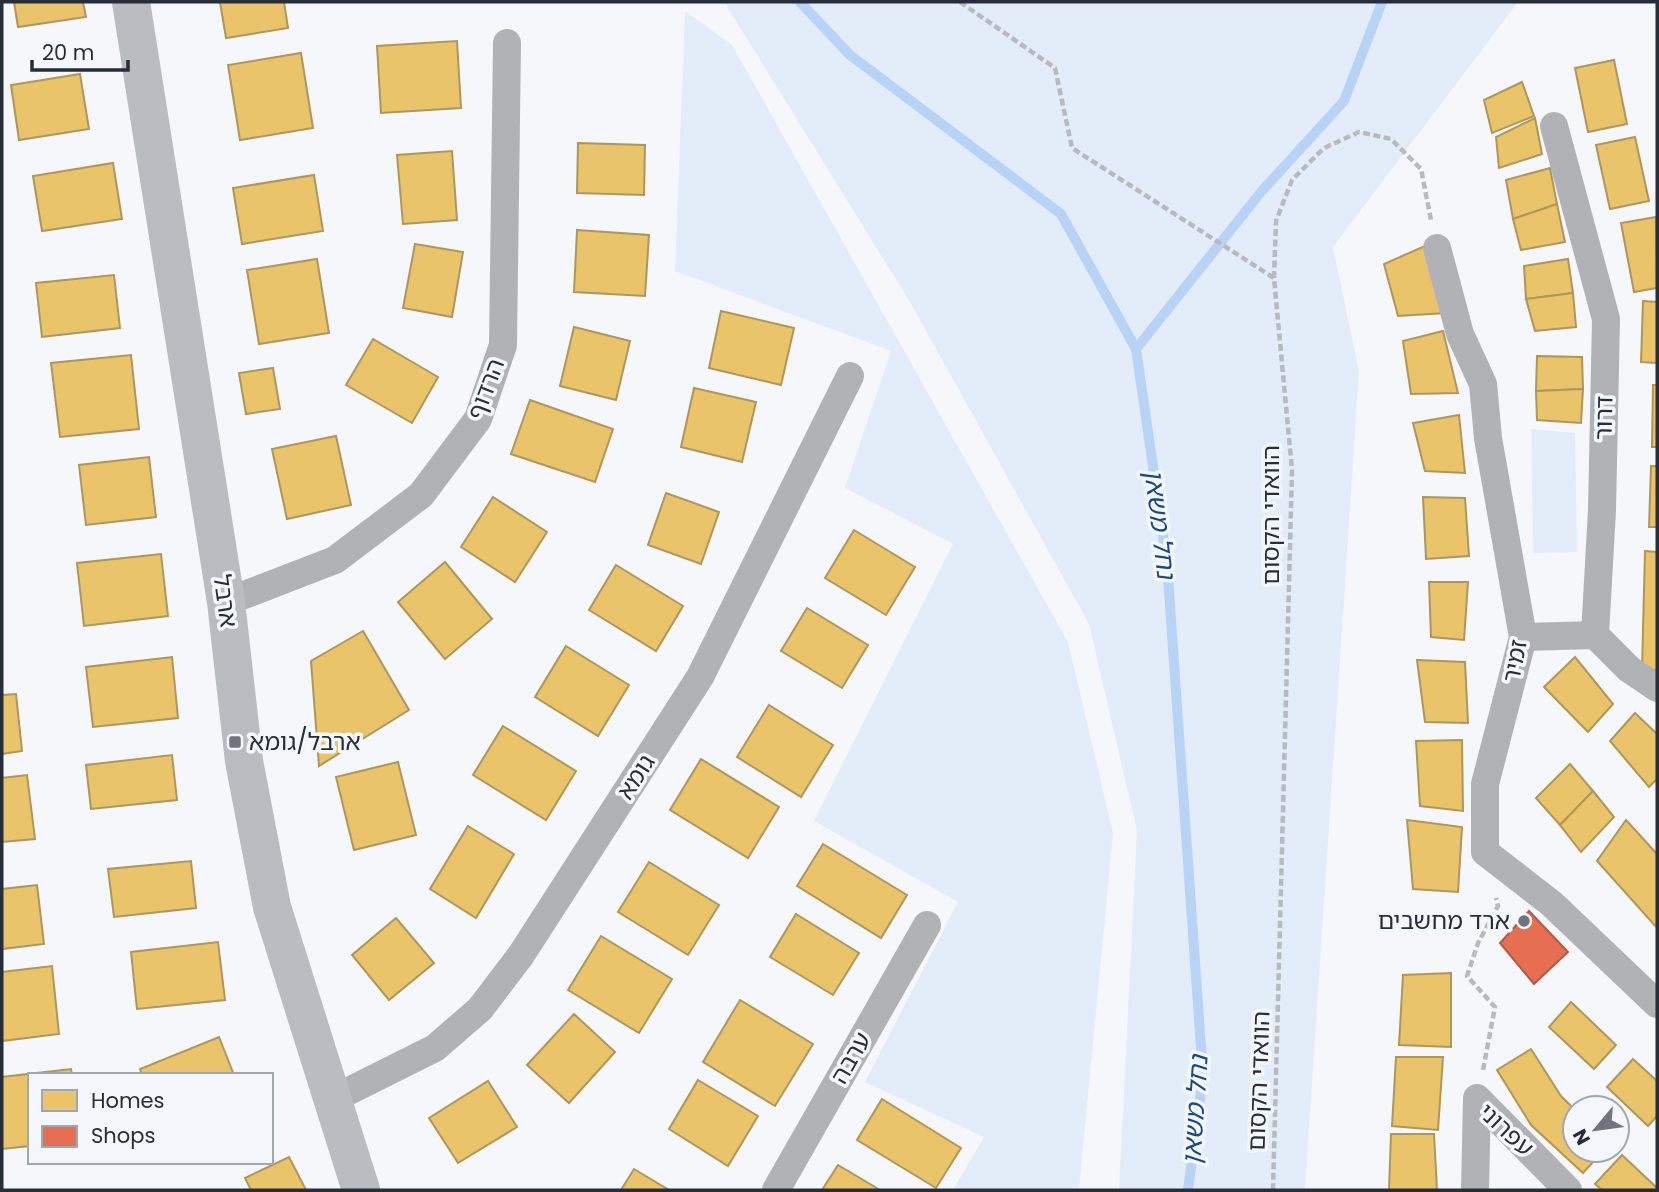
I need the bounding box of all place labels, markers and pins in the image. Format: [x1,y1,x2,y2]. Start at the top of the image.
place label: ארבל/גומא [249,725,361,758]
marker: ארבל/גומא [227,734,243,750]
place label: ארד מחשבים [1378,904,1510,937]
marker: ארד מחשבים [1516,913,1532,929]

